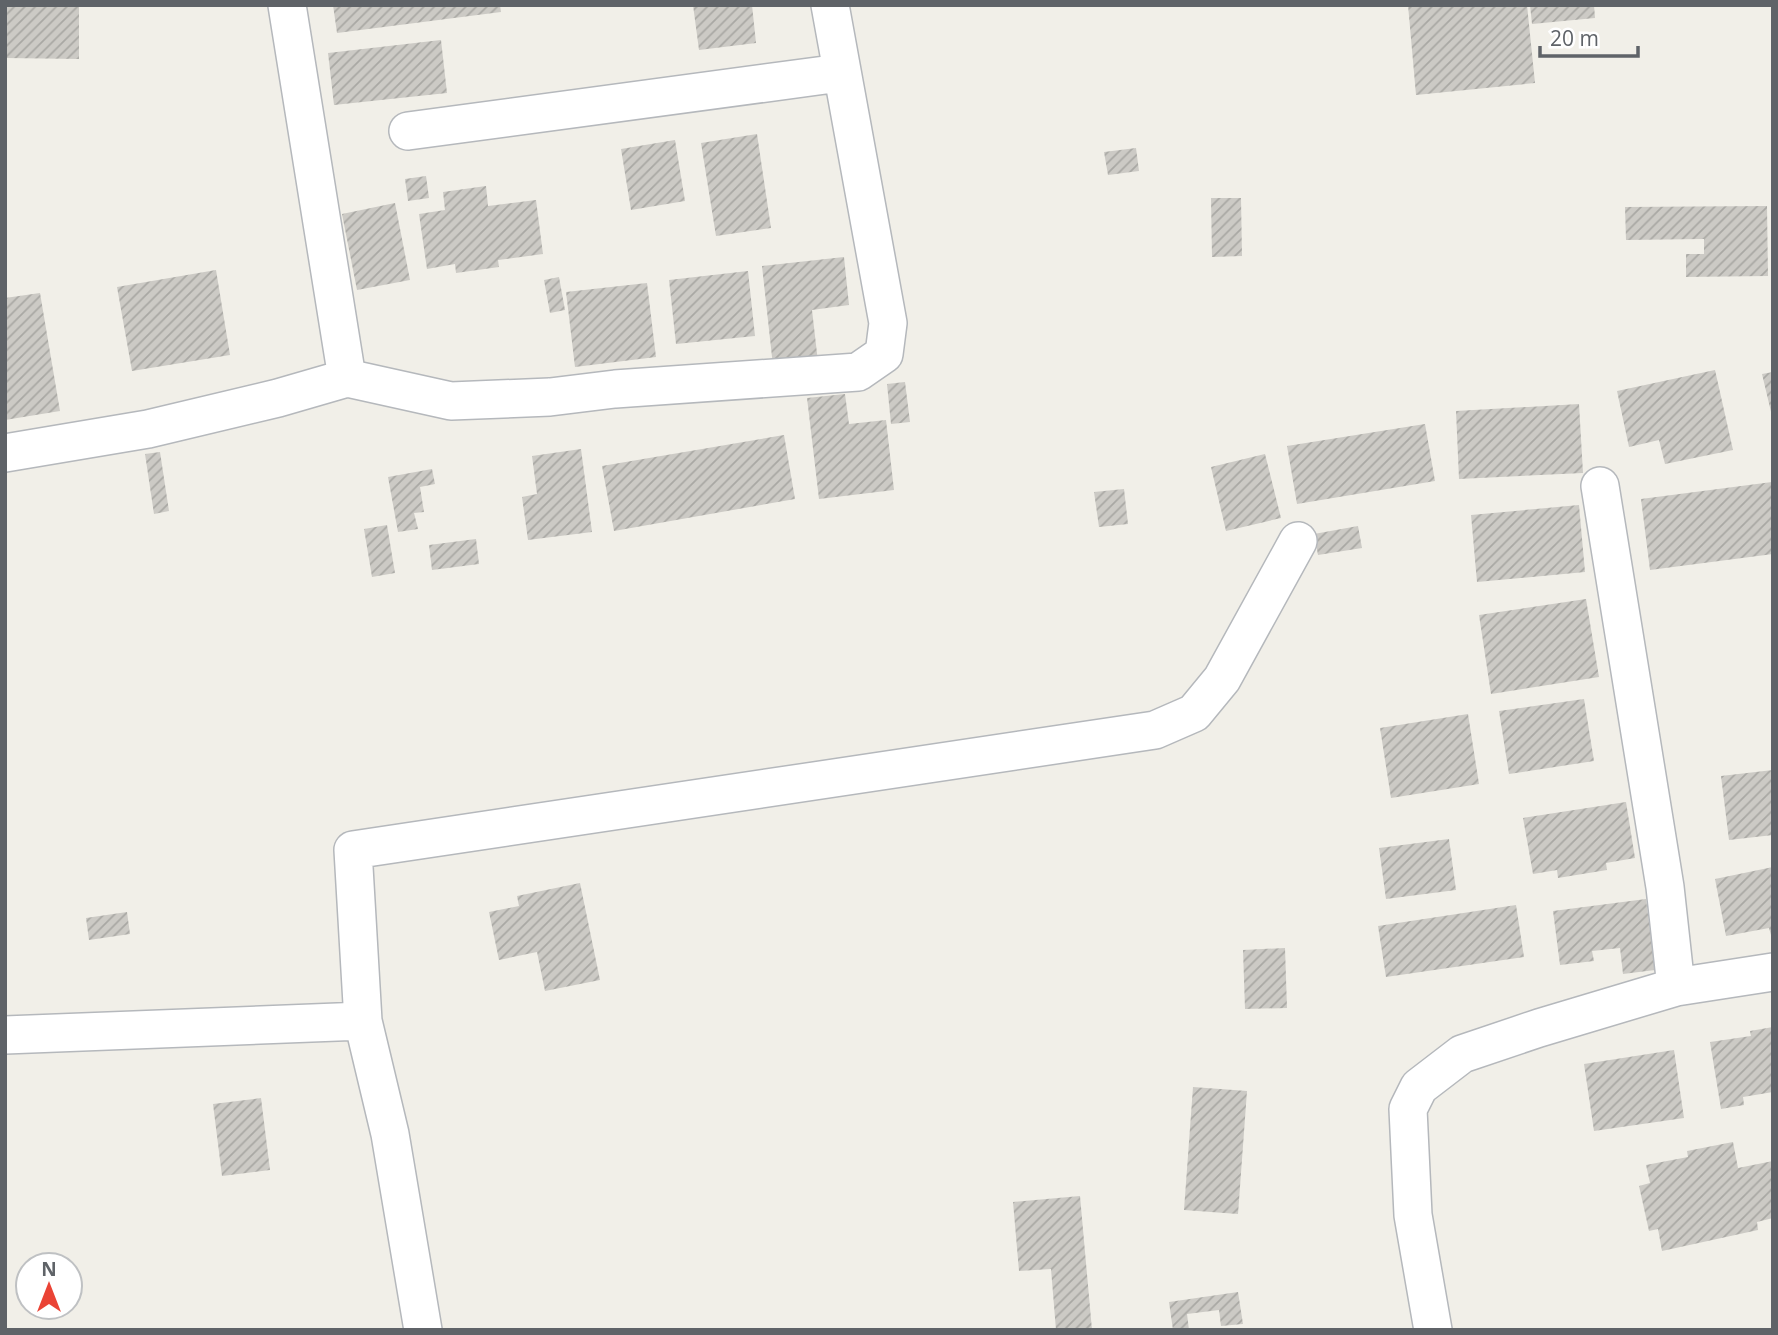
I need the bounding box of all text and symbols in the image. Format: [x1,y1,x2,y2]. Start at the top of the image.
scale bar [1540,14,1638,58]
text: 20 m [1550,24,1599,52]
north arrow [14,1251,84,1321]
text: N [41,1256,57,1282]

